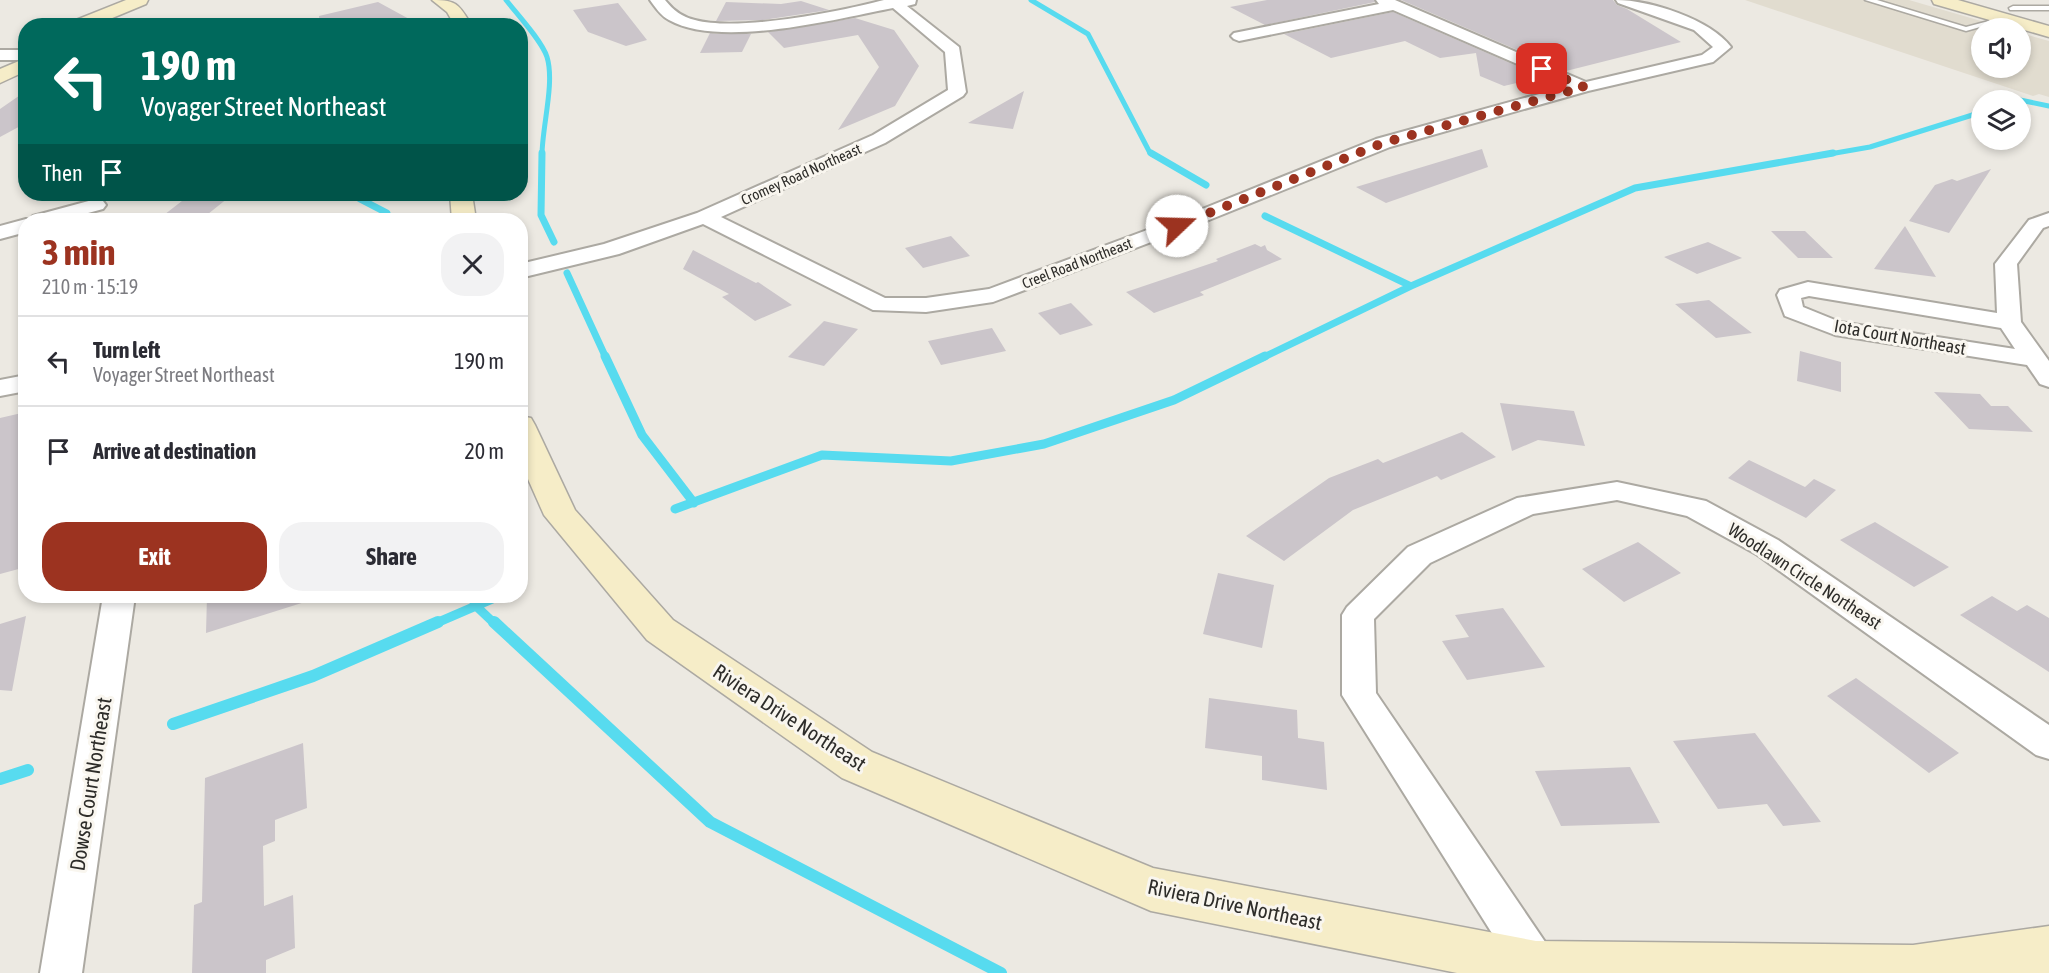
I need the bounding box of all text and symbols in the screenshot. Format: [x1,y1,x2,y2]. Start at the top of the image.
map controls [1971,18,2031,150]
button: sound [1971,18,2031,78]
text: 190 m [141,41,236,89]
icon: left [42,42,120,120]
pin [1516,43,1567,94]
icon: arrive [1525,52,1558,85]
button: layers [1971,90,2031,150]
text: Voyager Street Northeast [141,91,386,122]
street label: Cromey Road Northeast [738,140,864,208]
icon: arrive [95,156,128,189]
text: Then [42,160,83,186]
position arrow [1145,194,1209,258]
text: 3 min [42,231,116,273]
button: close [441,233,504,296]
street label: Creel Road Northeast [1020,234,1134,292]
text: 210 m · 15:19 [42,275,138,298]
street label: Iota Court Northeast [1833,315,1967,359]
text: Turn left [93,337,160,363]
icon: left [42,345,75,378]
text: 190 m [454,348,504,374]
text: Voyager Street Northeast [93,363,275,386]
icon: arrive [42,435,75,468]
text: Arrive at destination [93,438,256,464]
text: 20 m [464,438,504,464]
street label: Woodlawn Circle Northeast [1724,519,1886,633]
button: Exit [42,522,267,591]
button: Share [279,522,504,591]
street label: Riviera Drive Northeast [709,659,871,775]
street label: Dowse Court Northeast [64,695,116,873]
street label: Riviera Drive Northeast [1146,874,1324,934]

